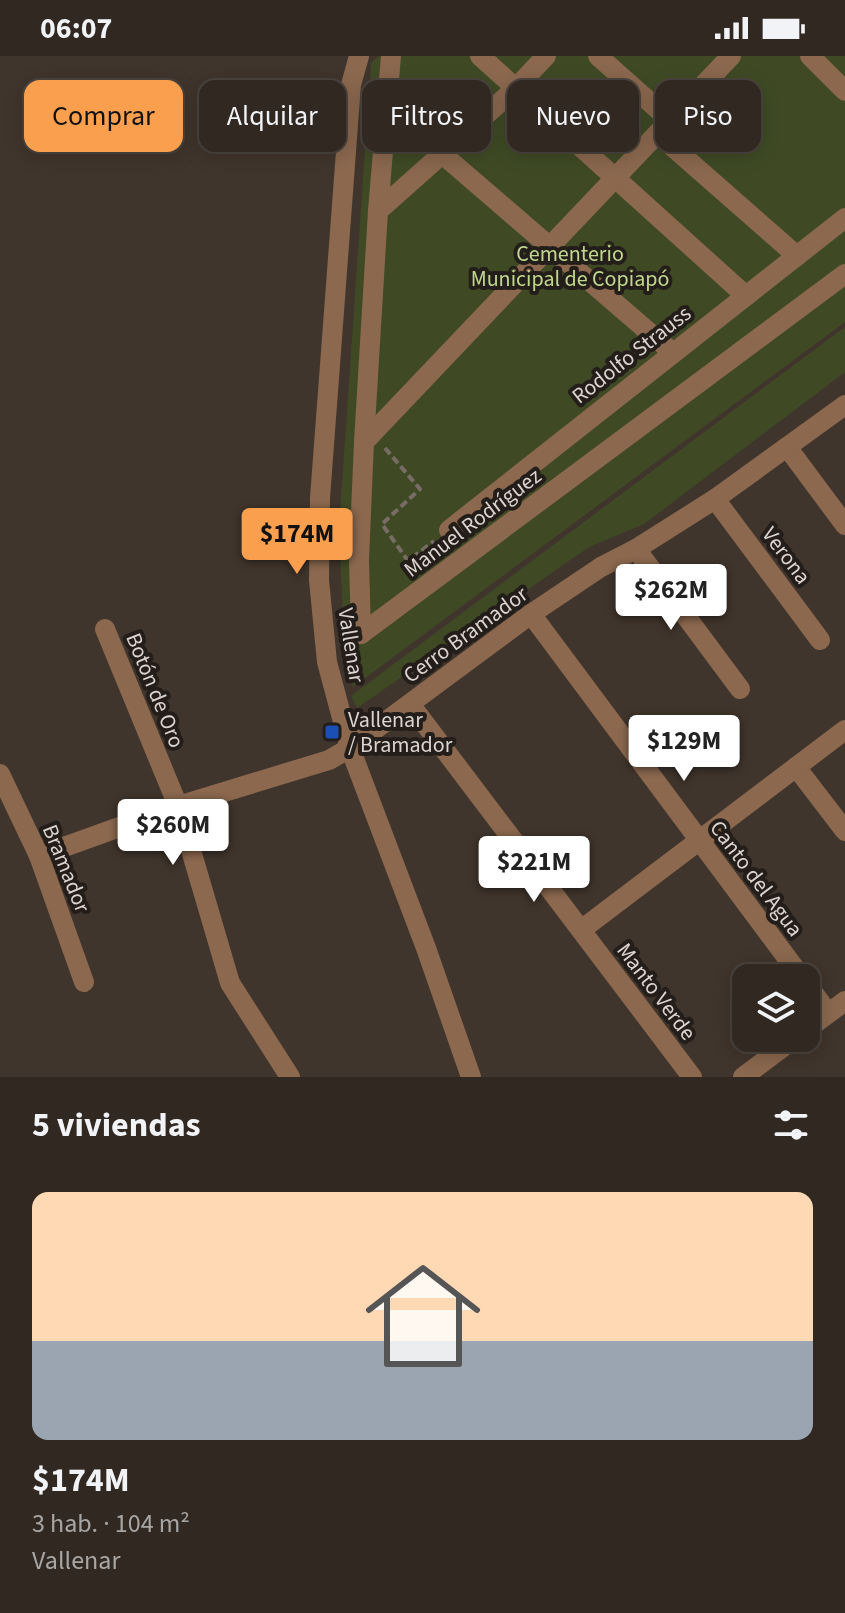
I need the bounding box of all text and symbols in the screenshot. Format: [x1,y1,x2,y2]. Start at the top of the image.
text: 06:07 [40,7,112,50]
chip: Comprar [24,80,183,152]
chip: Alquilar [199,80,346,152]
chip: Filtros [362,80,491,152]
chip: Nuevo [507,80,639,152]
chip: Piso [655,80,761,152]
park label: Cementerio Municipal de Copiapó [471,238,669,295]
street label: Rodolfo Strauss [565,298,698,412]
street label: Manuel Rodríguez [397,460,548,585]
pin: $174M [241,508,353,576]
text: $174M [260,515,334,552]
street label: Verona [754,520,818,591]
pin: $262M [615,564,727,632]
text: $262M [634,571,708,608]
street label: Cerro Bramador [397,578,535,691]
street label: Vallenar [329,606,373,685]
street label: Botón de Oro [117,628,193,753]
place label: Vallenar / Bramador [348,704,453,761]
pin: $129M [628,715,740,783]
text: $129M [647,722,721,759]
marker: Vallenar / Bramador [323,723,341,741]
pin: $260M [117,799,229,867]
text: $260M [136,806,210,843]
street label: Canto del Agua [702,814,811,943]
street label: Bramador [34,820,98,917]
pin: $221M [478,836,590,904]
text: $221M [497,843,571,880]
street label: Manto Verde [609,936,704,1047]
map controls [732,964,820,1052]
button: layers [732,964,820,1052]
text: 5 viviendas [32,1101,201,1150]
icon: filters [769,1103,813,1147]
icon: home [351,1244,495,1388]
text: $174M [32,1456,130,1505]
text: 3 hab. · 104 m² [32,1505,190,1542]
text: Vallenar [32,1542,120,1579]

